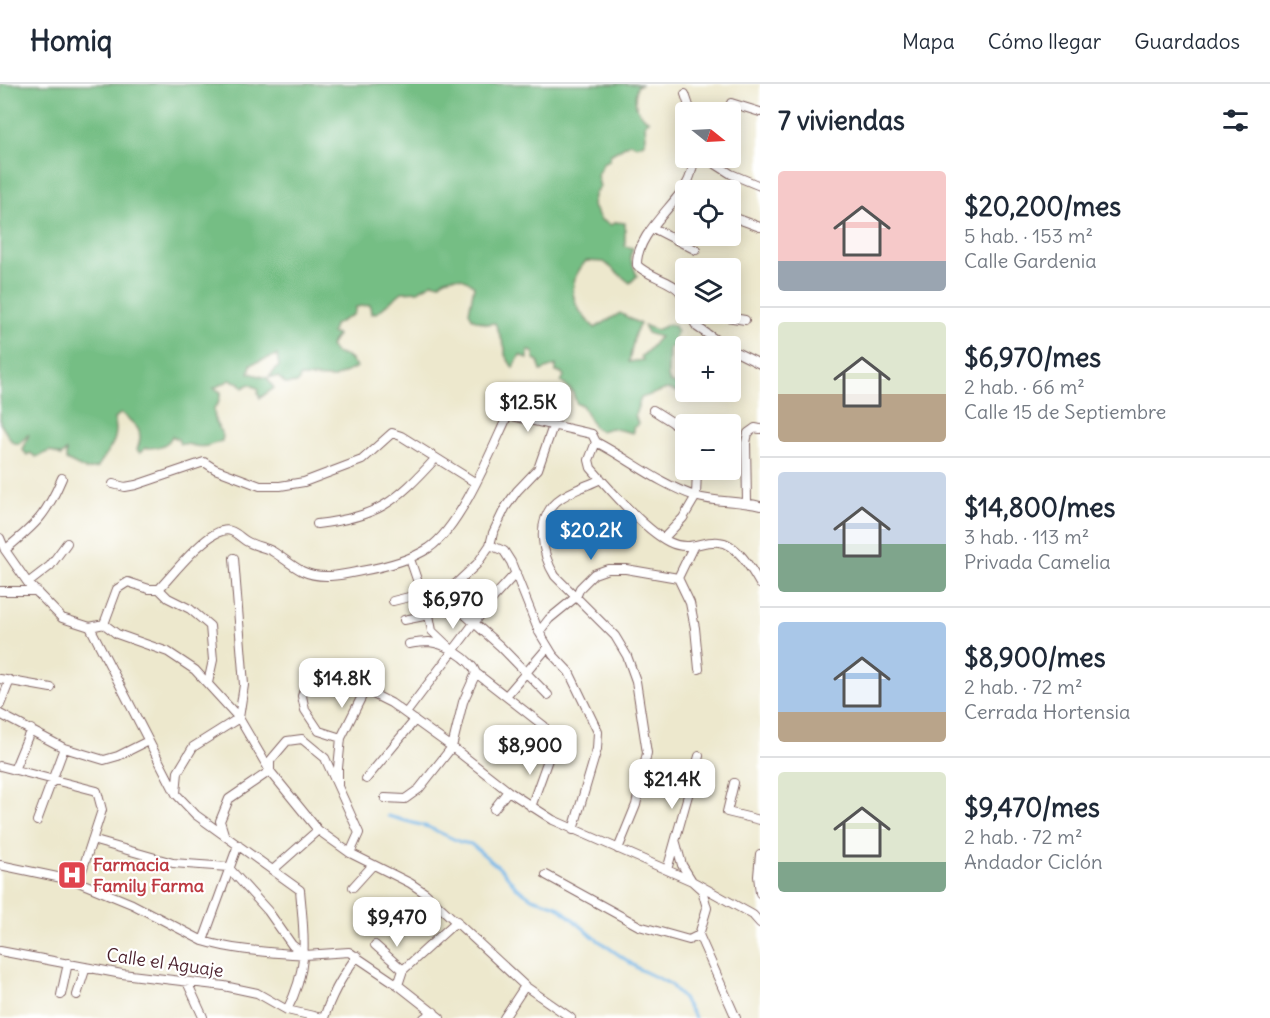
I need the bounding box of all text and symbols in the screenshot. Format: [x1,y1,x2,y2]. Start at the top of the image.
text: Homiq [30,23,112,59]
text: Mapa [902,28,955,55]
text: Cómo llegar [988,28,1101,55]
text: Guardados [1134,28,1240,55]
north arrow [675,102,741,168]
map controls [675,102,741,480]
text: 7 viviendas [778,104,905,137]
icon: filters [1219,104,1252,137]
button: locate [675,180,741,246]
text: $20,200/mes [964,190,1121,223]
icon: home [826,195,898,267]
text: 5 hab. · 153 m² [964,223,1093,248]
text: Calle Gardenia [964,248,1097,273]
button: layers [675,258,741,324]
button: + [675,336,741,402]
text: $6,970/mes [964,341,1101,374]
icon: home [826,346,898,418]
text: 2 hab. · 66 m² [964,374,1085,399]
pin: $12.5K [479,382,577,433]
text: $12.5K [499,389,557,414]
text: Calle 15 de Septiembre [964,399,1166,424]
button: − [675,414,741,480]
text: $14,800/mes [964,491,1115,524]
icon: home [826,496,898,568]
pin: $20.2K [542,510,640,561]
text: $20.2K [560,517,622,542]
text: 3 hab. · 113 m² [964,524,1089,549]
text: Privada Camelia [964,549,1111,574]
pin: $6,970 [404,579,502,630]
text: $6,970 [422,586,484,611]
text: $8,900/mes [964,641,1105,674]
icon: home [826,646,898,718]
pin: $14.8K [293,658,391,709]
text: $14.8K [313,665,371,690]
text: 2 hab. · 72 m² [964,674,1082,699]
text: Cerrada Hortensia [964,699,1130,724]
pin: $8,900 [481,725,579,776]
text: $8,900 [498,732,562,757]
pin: $21.4K [623,759,721,810]
text: $21.4K [643,766,701,791]
text: $9,470/mes [964,791,1100,824]
icon: home [826,796,898,868]
text: 2 hab. · 72 m² [964,824,1082,849]
text: Andador Ciclón [964,849,1103,874]
place label: Farmacia Family Farma [93,853,204,897]
hospital icon: Farmacia Family Farma [56,859,88,891]
pin: $9,470 [348,897,446,948]
text: $9,470 [367,904,427,929]
street label: Calle el Aguaje [105,943,225,982]

